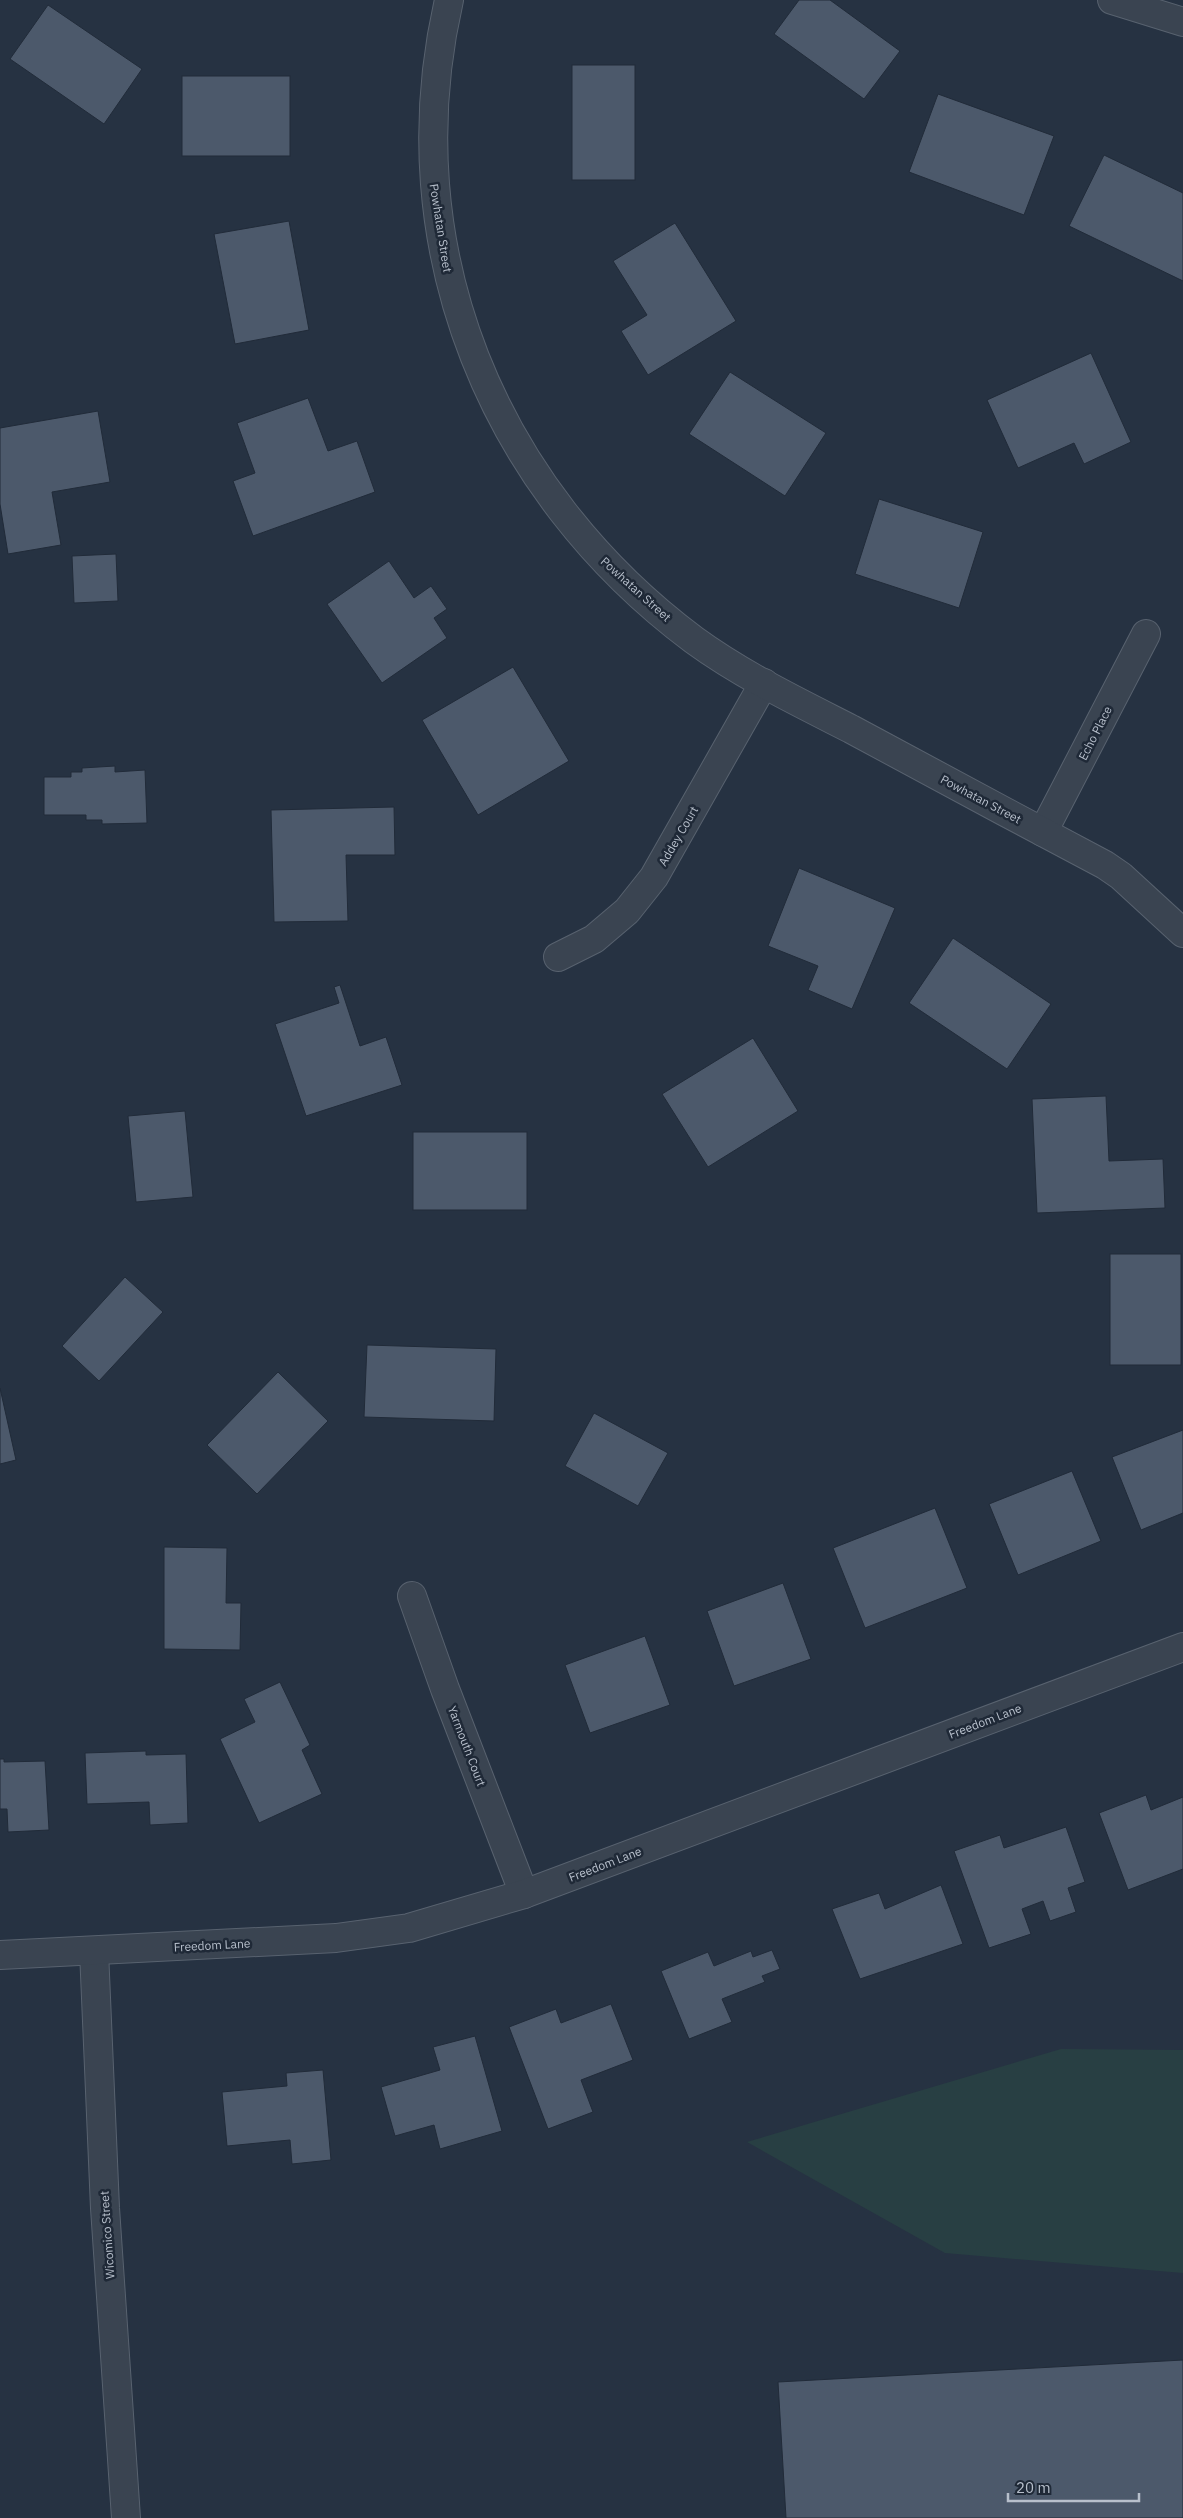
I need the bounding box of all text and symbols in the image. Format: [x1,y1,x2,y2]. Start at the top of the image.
street label: Powhatan Street [427,183,455,273]
street label: Powhatan Street [598,554,674,624]
street label: Echo Place [1075,703,1115,763]
street label: Powhatan Street [938,771,1024,827]
street label: Addey Court [655,803,701,869]
street label: Freedom Lane [946,1700,1024,1742]
street label: Yarmouth Court [445,1704,489,1788]
street label: Freedom Lane [566,1843,644,1885]
street label: Freedom Lane [173,1935,251,1954]
street label: Wicomico Street [96,2190,118,2280]
scale bar [1008,2470,1139,2502]
text: 20 m [1016,2478,1051,2497]

